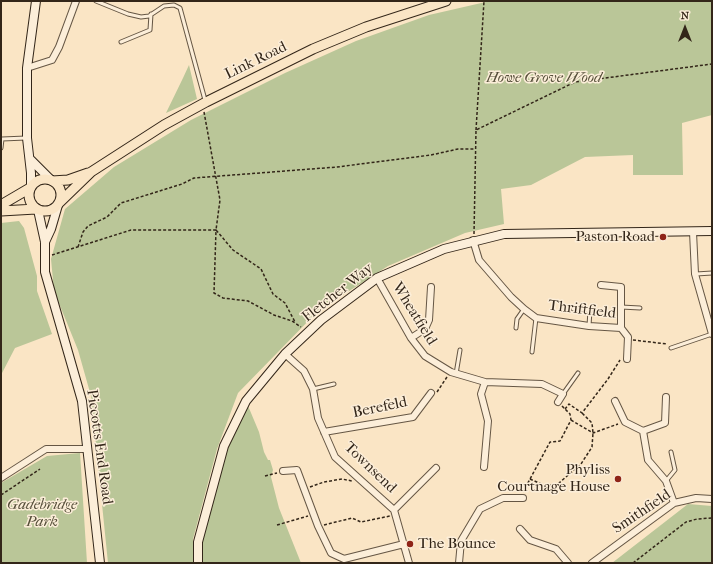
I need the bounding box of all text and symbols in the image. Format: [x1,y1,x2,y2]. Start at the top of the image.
north arrow [665,8,705,48]
text: N [681,9,689,22]
street label: Link Road [222,38,290,84]
park label: Howe Grove Wood [486,69,602,87]
place label: Paston Road [575,228,655,246]
marker: Paston Road [658,232,668,242]
street label: Fletcher Way [299,260,377,326]
street label: Wheatfield [388,279,440,349]
street label: Thriftfield [547,297,617,323]
street label: Piccotts End Road [82,388,116,506]
street label: Berefeld [351,393,409,423]
street label: Townsend [340,439,400,497]
place label: Phyliss Courtnage House [497,461,610,496]
marker: Phyliss Courtnage House [613,474,623,484]
street label: Smithfield [610,486,674,538]
park label: Gadebridge Park [7,496,77,531]
place label: The Bounce [418,535,496,553]
marker: The Bounce [405,539,415,549]

